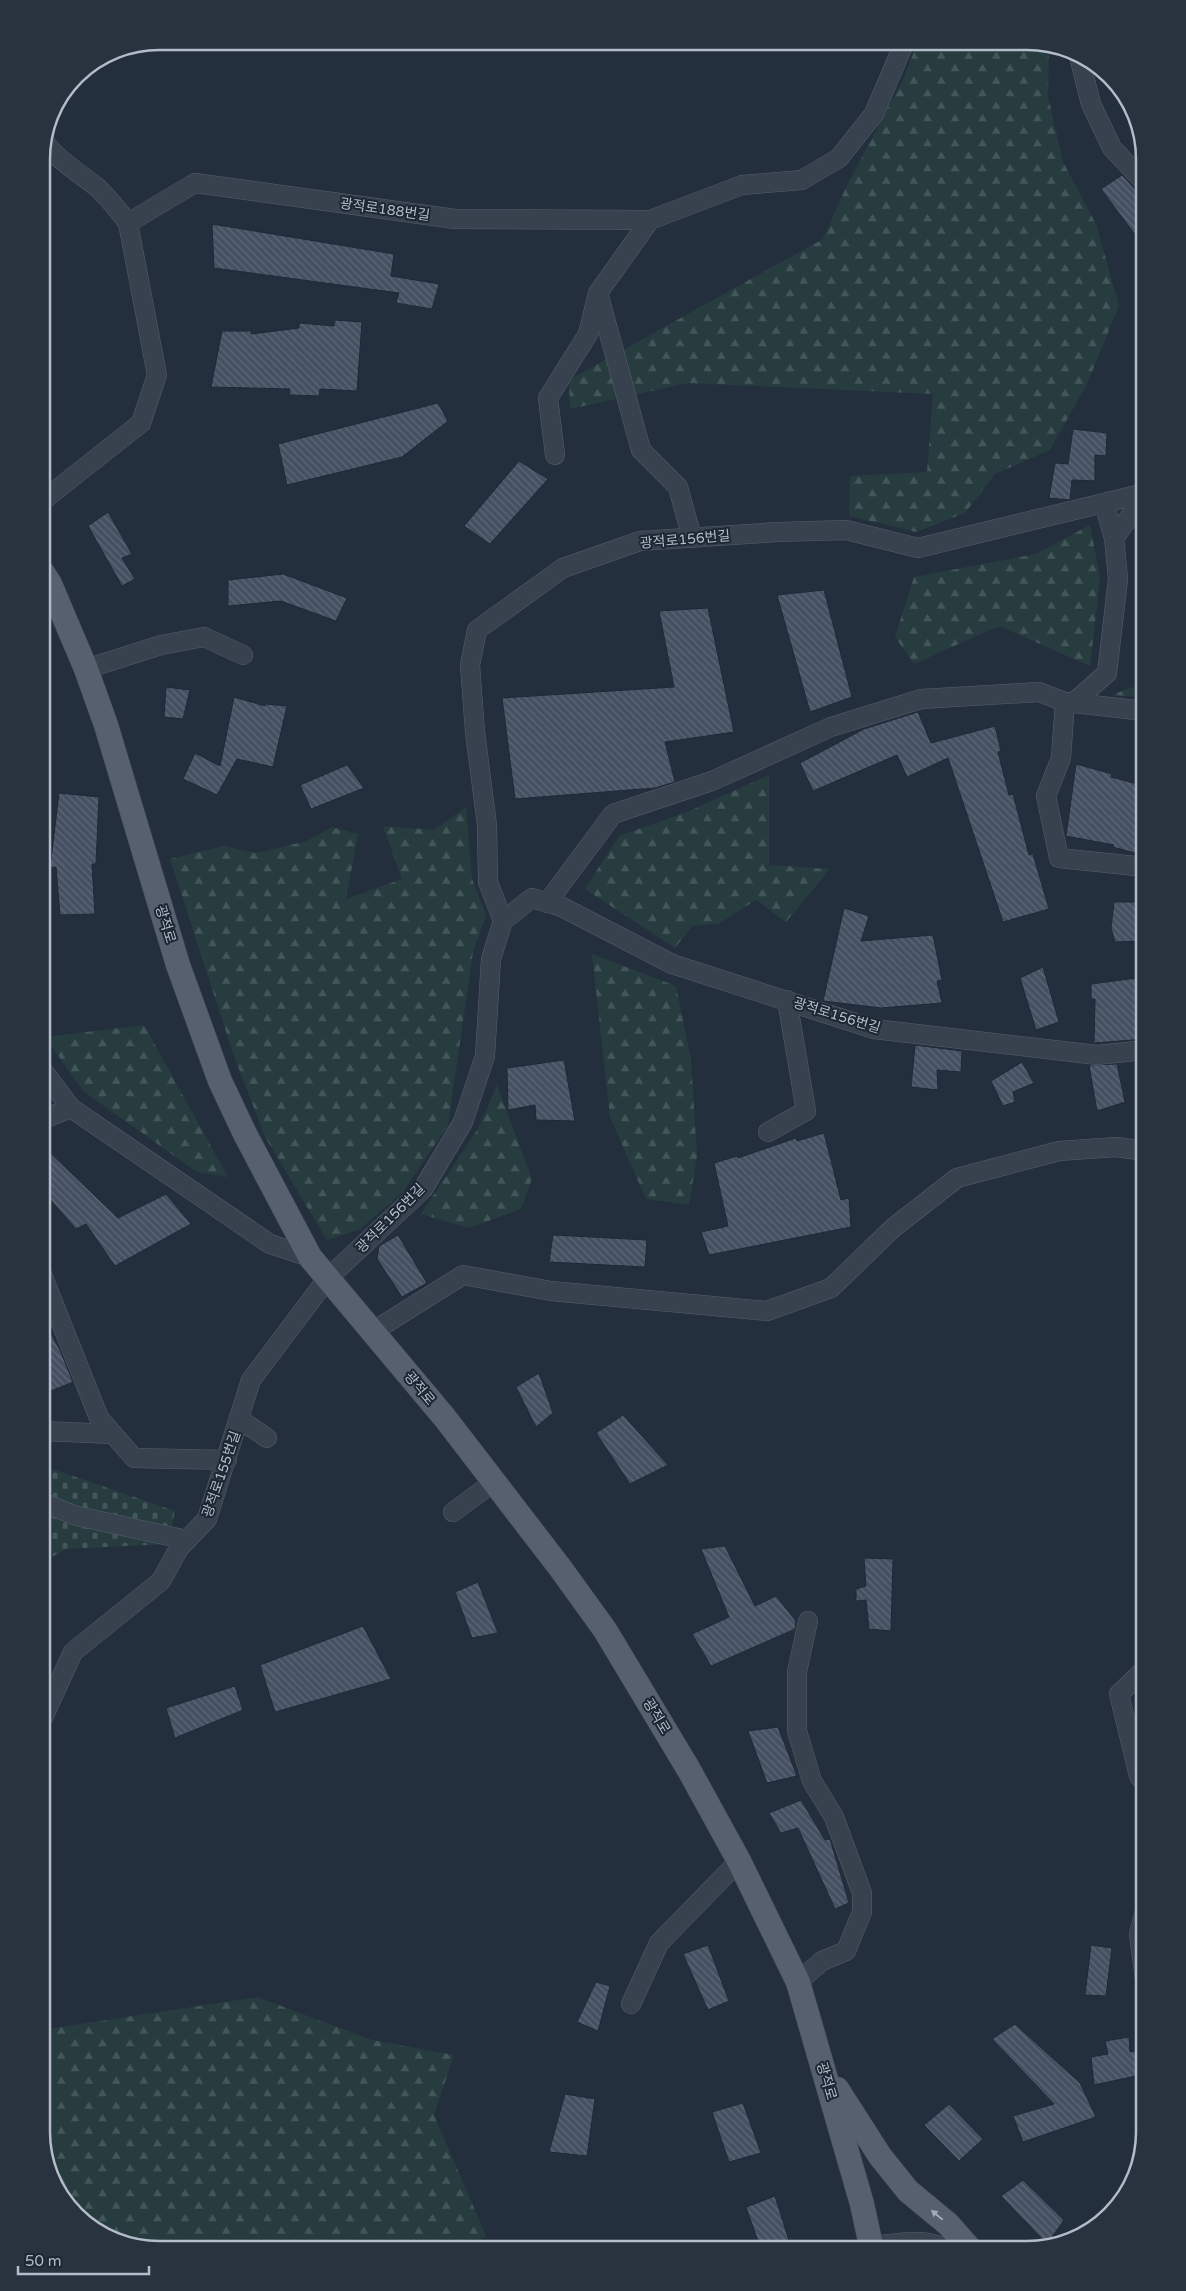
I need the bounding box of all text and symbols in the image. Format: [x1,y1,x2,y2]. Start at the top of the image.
street label: 광적로188번길 [339,195,431,224]
street label: 광적로156번길 [639,527,731,552]
street label: 광적로 [152,903,179,945]
street label: 광적로156번길 [791,994,883,1037]
street label: 광적로156번길 [352,1180,428,1256]
street label: 광적로 [401,1368,439,1409]
street label: 광적로155번길 [199,1428,244,1520]
street label: 광적로 [639,1695,674,1737]
street label: 광적로 [813,2060,840,2102]
one-way arrow [931,2209,943,2221]
scale bar [18,2244,149,2276]
text: 50 m [25,2252,62,2270]

